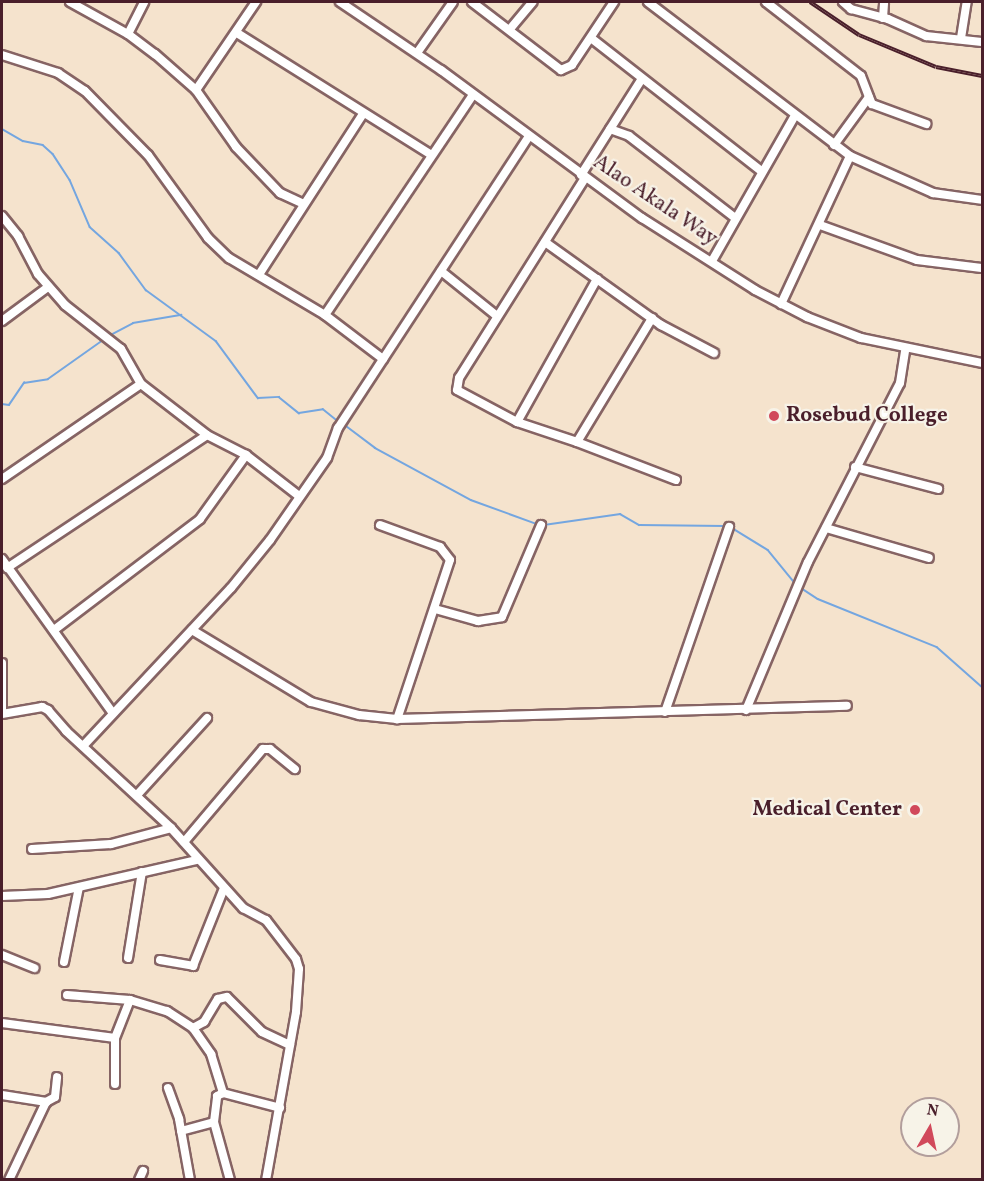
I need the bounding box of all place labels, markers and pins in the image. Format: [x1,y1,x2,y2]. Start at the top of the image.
place label: Rosebud College [786,403,948,429]
marker: Rosebud College [767,409,781,423]
place label: Medical Center [752,797,902,823]
marker: Medical Center [906,801,924,819]

